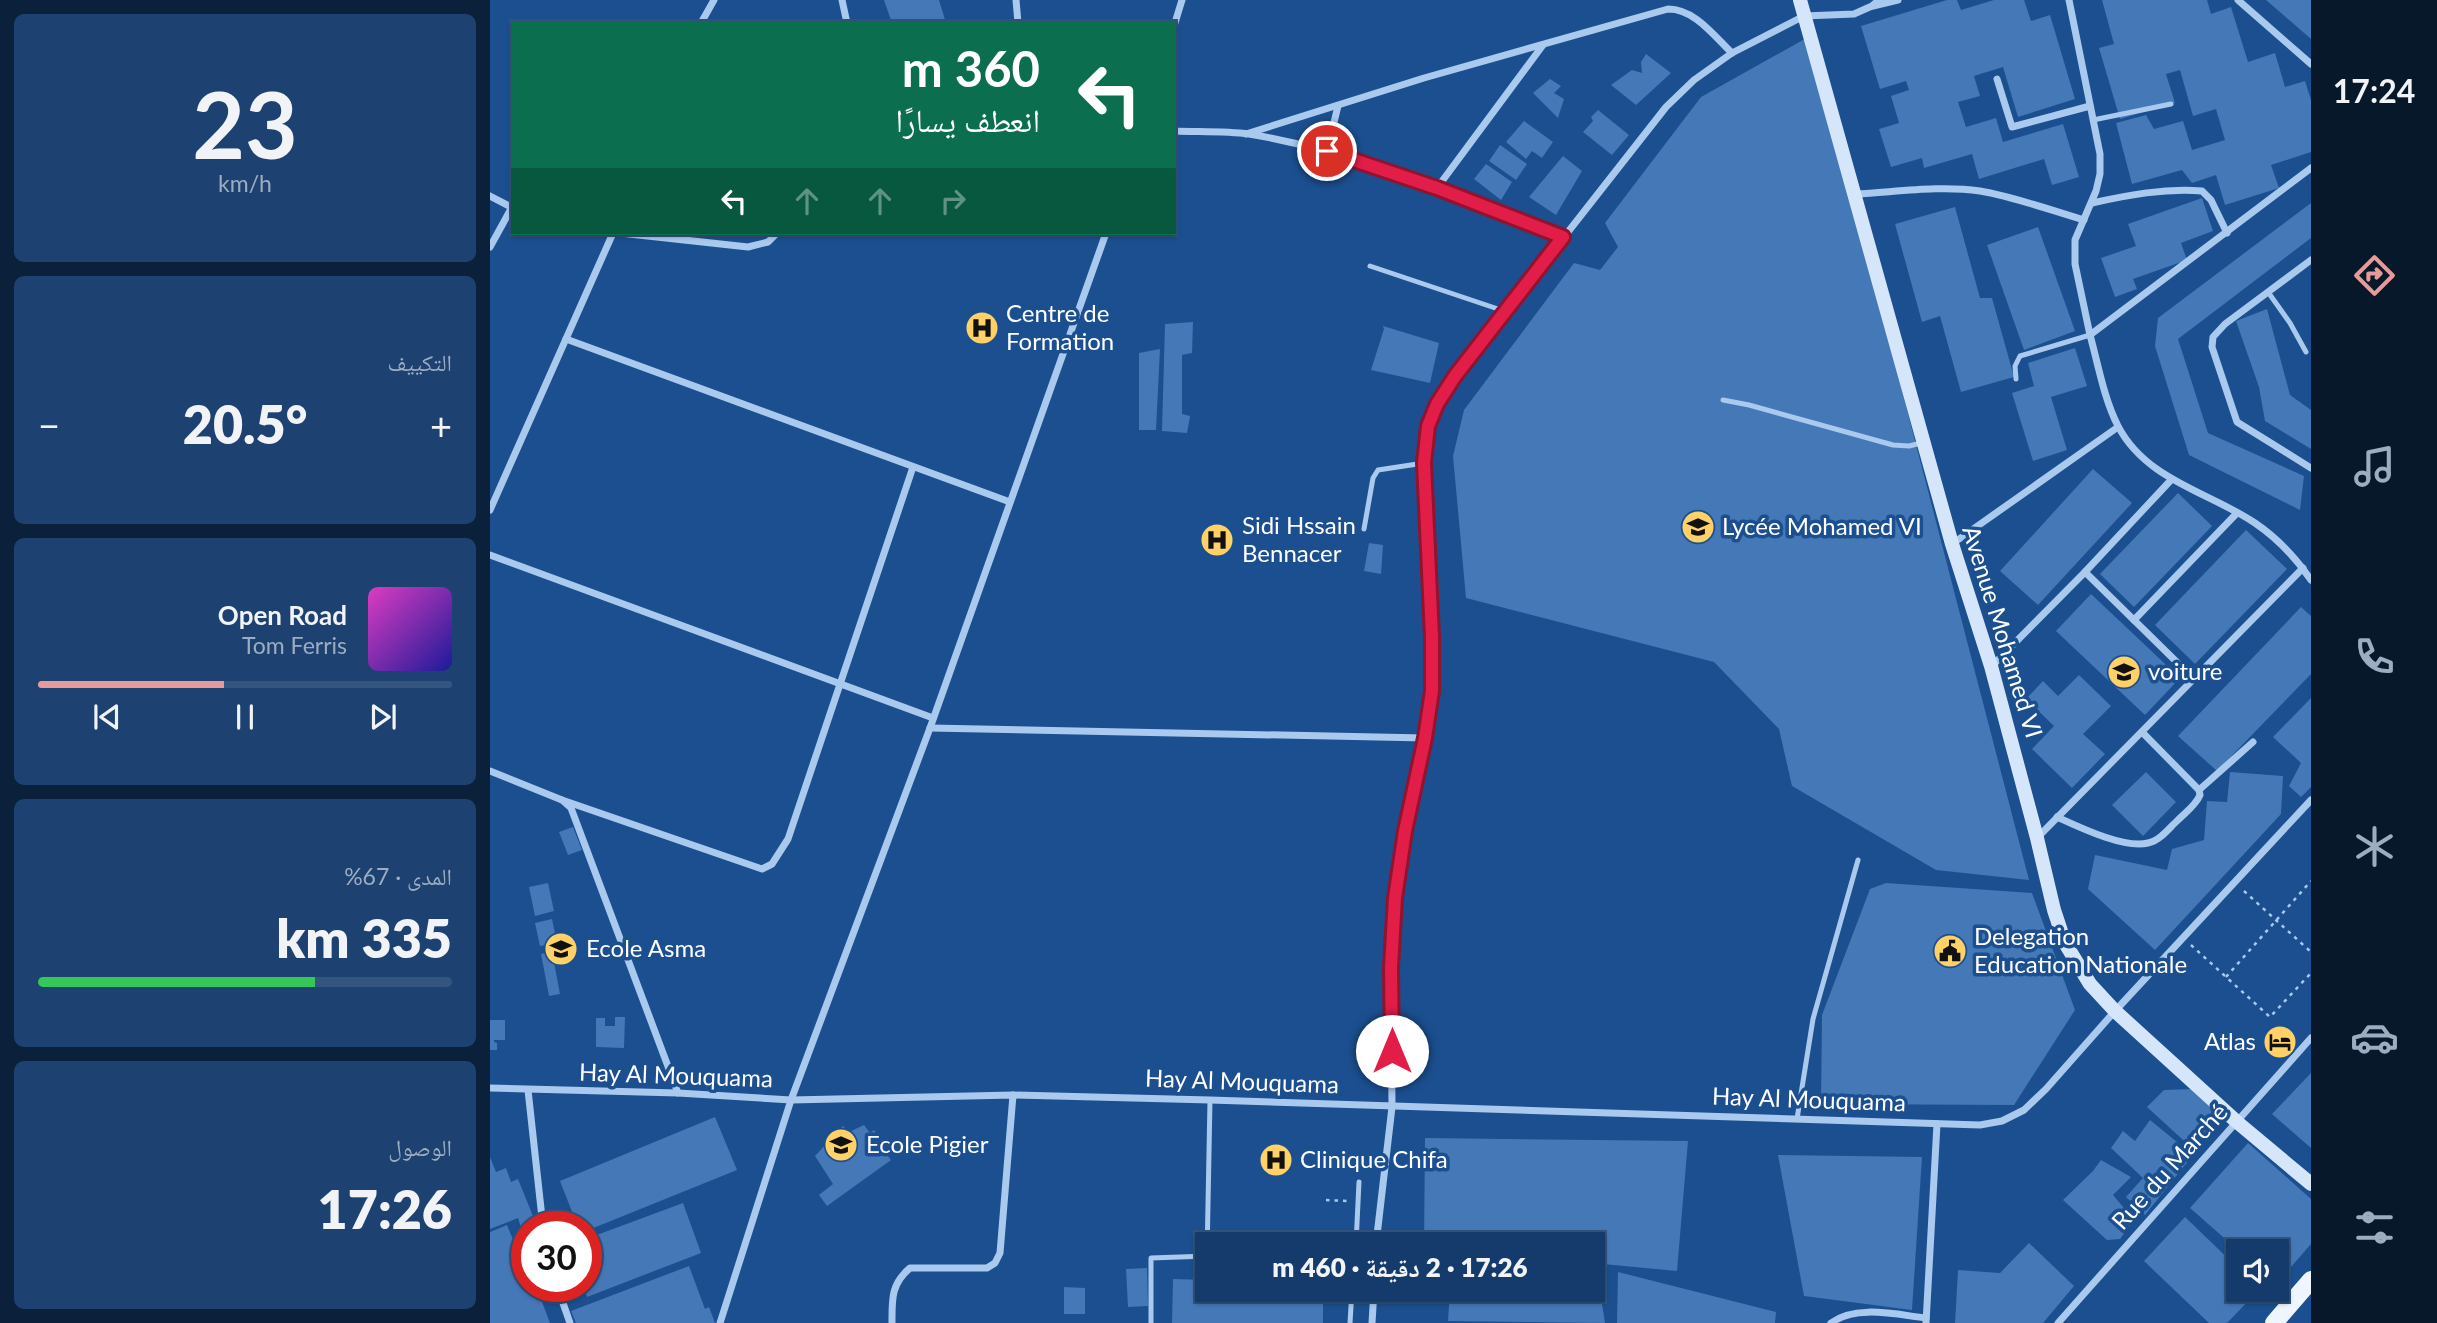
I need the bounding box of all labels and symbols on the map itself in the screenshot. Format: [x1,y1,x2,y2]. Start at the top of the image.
pin [1297,121,1357,181]
place label: Centre de Formation [1006,298,1114,355]
hospital icon: Centre de Formation [963,309,1001,347]
school or university icon: Lycée Mohamed VI [1679,508,1717,546]
place label: Sidi Hssain Bennacer [1242,510,1356,567]
place label: Lycée Mohamed VI [1722,511,1922,540]
hospital icon: Sidi Hssain Bennacer [1198,521,1236,559]
street label: Avenue Mohamed VI [1957,522,2050,741]
school or university icon: voiture [2105,653,2143,691]
place label: voiture [2148,656,2222,685]
place label: Delegation Education Nationale [1974,921,2187,978]
school or university icon: Ecole Asma [542,930,580,968]
public building icon: Delegation Education Nationale [1931,932,1969,970]
place label: Ecole Asma [586,933,706,962]
position arrow [1355,1014,1429,1088]
hotel icon: Atlas [2261,1023,2299,1061]
place label: Atlas [2204,1026,2256,1055]
street label: Hay Al Mouquama [579,1057,774,1092]
street label: Hay Al Mouquama [1145,1063,1340,1098]
street label: Hay Al Mouquama [1712,1081,1907,1116]
street label: Rue du Marché [2105,1097,2233,1235]
school or university icon: Ecole Pigier [822,1126,860,1164]
place label: Ecole Pigier [866,1129,989,1158]
hospital icon: Clinique Chifa [1257,1141,1295,1179]
place label: Clinique Chifa [1300,1144,1448,1173]
speed limit sign: 30 [511,1211,602,1302]

